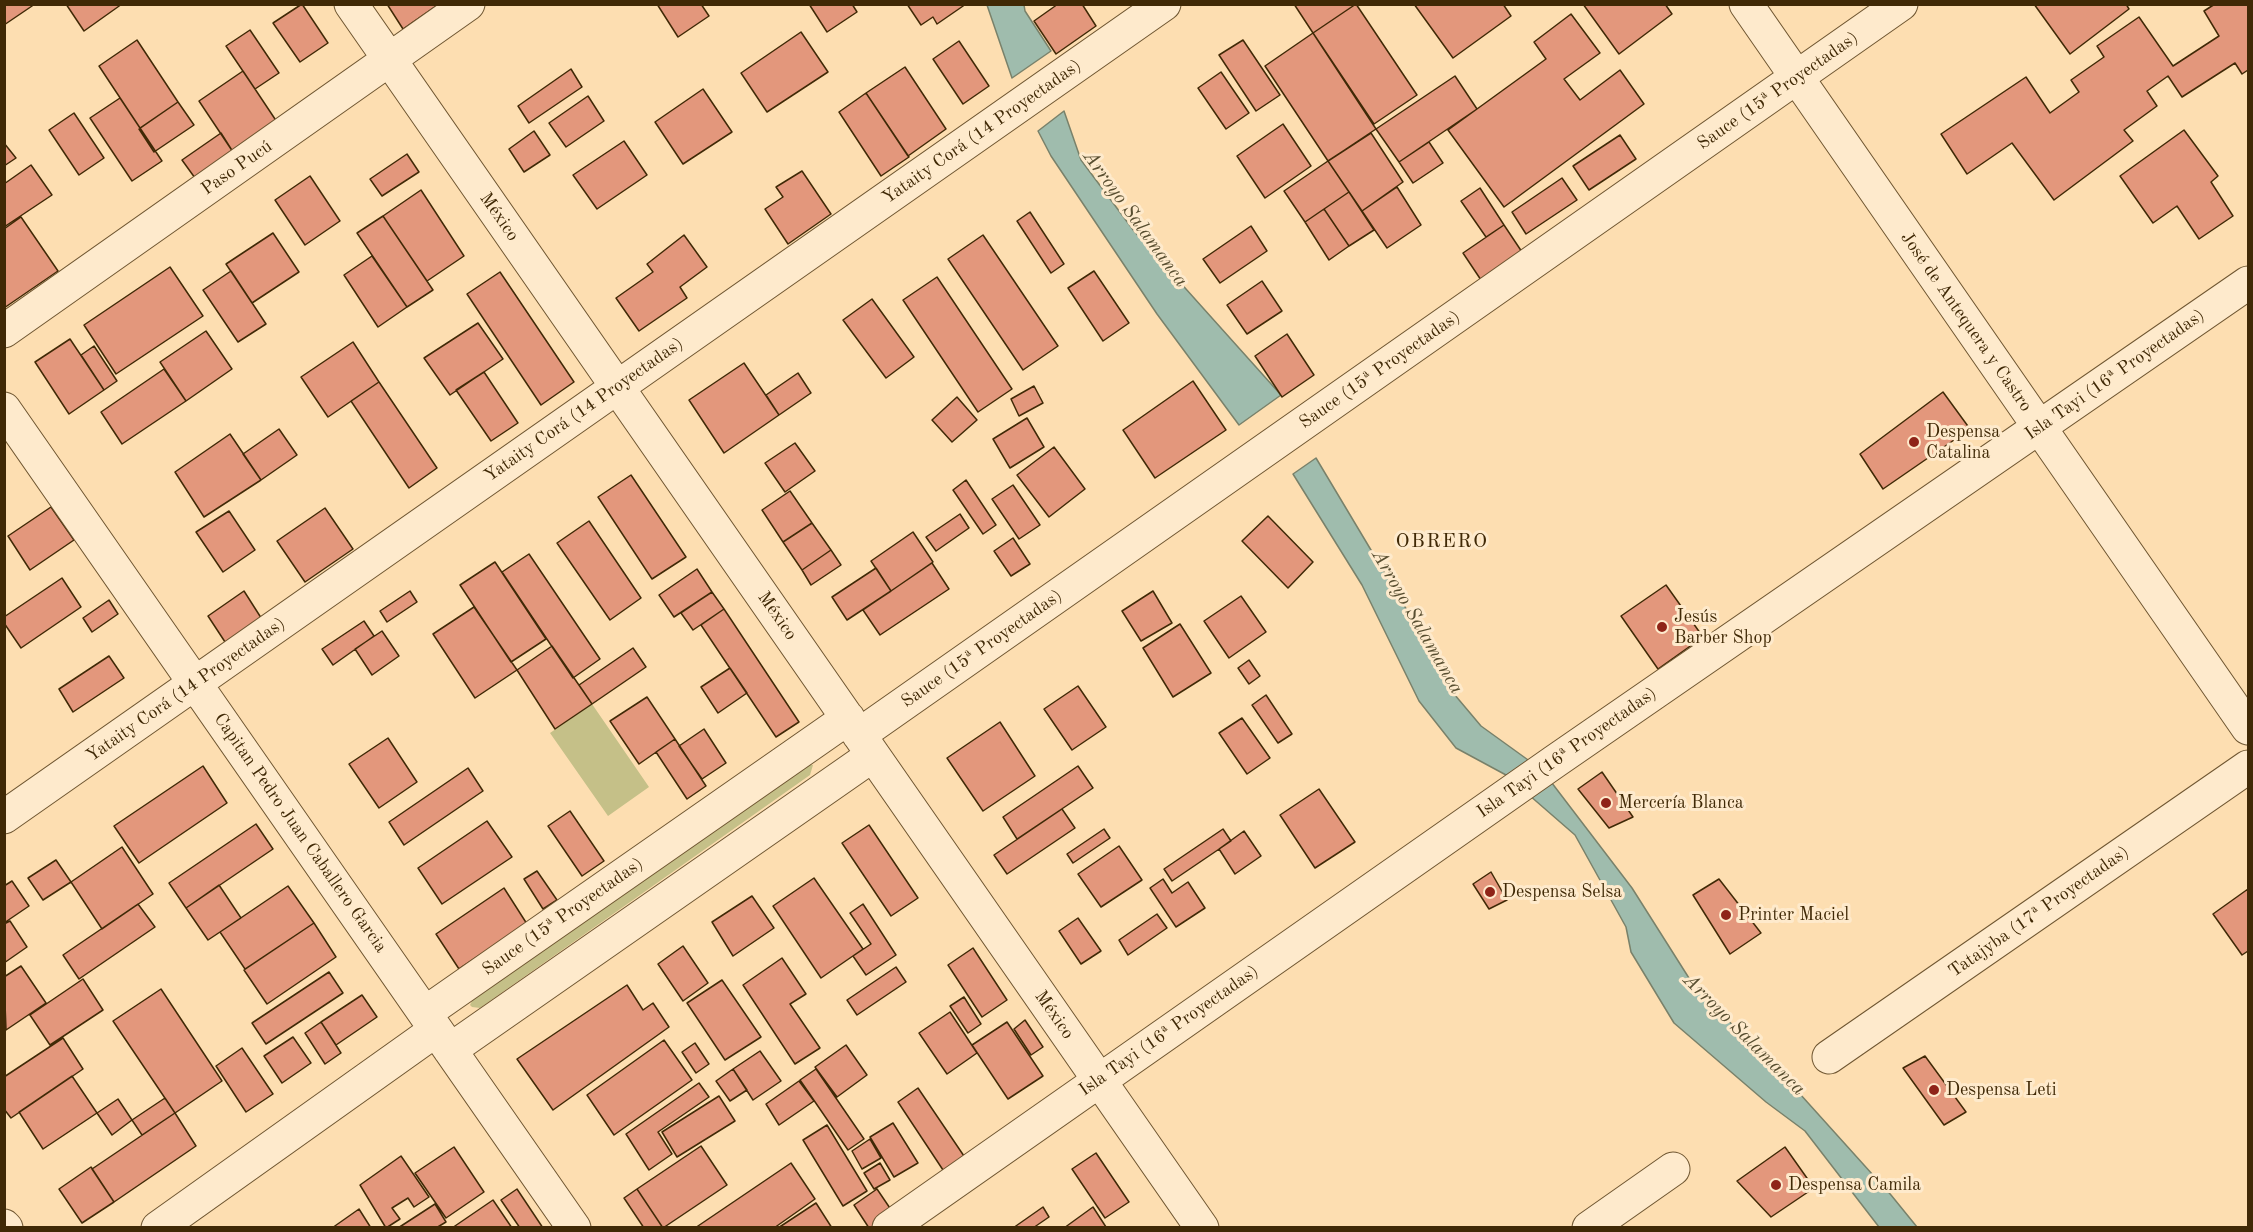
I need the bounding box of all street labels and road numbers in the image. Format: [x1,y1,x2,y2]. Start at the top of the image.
street label: Sauce (15ª Proyectadas) [1693,27,1863,155]
street label: Yataity Corá (14 Proyectadas) [878,55,1086,209]
street label: Paso Pucú [197,136,277,200]
street label: México [475,189,523,245]
street label: José de Antequera y Castro [1896,228,2036,416]
street label: Isla Tayi (16ª Proyectadas) [2021,305,2209,445]
street label: Sauce (15ª Proyectadas) [1295,306,1465,434]
street label: Yataity Corá (14 Proyectadas) [480,333,688,487]
street label: Sauce (15ª Proyectadas) [897,585,1067,713]
street label: México [753,588,801,644]
street label: Yataity Corá (14 Proyectadas) [82,613,290,767]
street label: Isla Tayi (16ª Proyectadas) [1473,683,1661,823]
street label: Capitan Pedro Juan Caballero Garcia [209,709,391,957]
street label: Tatajyba (17ª Proyectadas) [1945,841,2133,983]
street label: Sauce (15ª Proyectadas) [478,853,648,981]
street label: Isla Tayi (16ª Proyectadas) [1075,961,1263,1101]
street label: México [1030,987,1078,1043]

